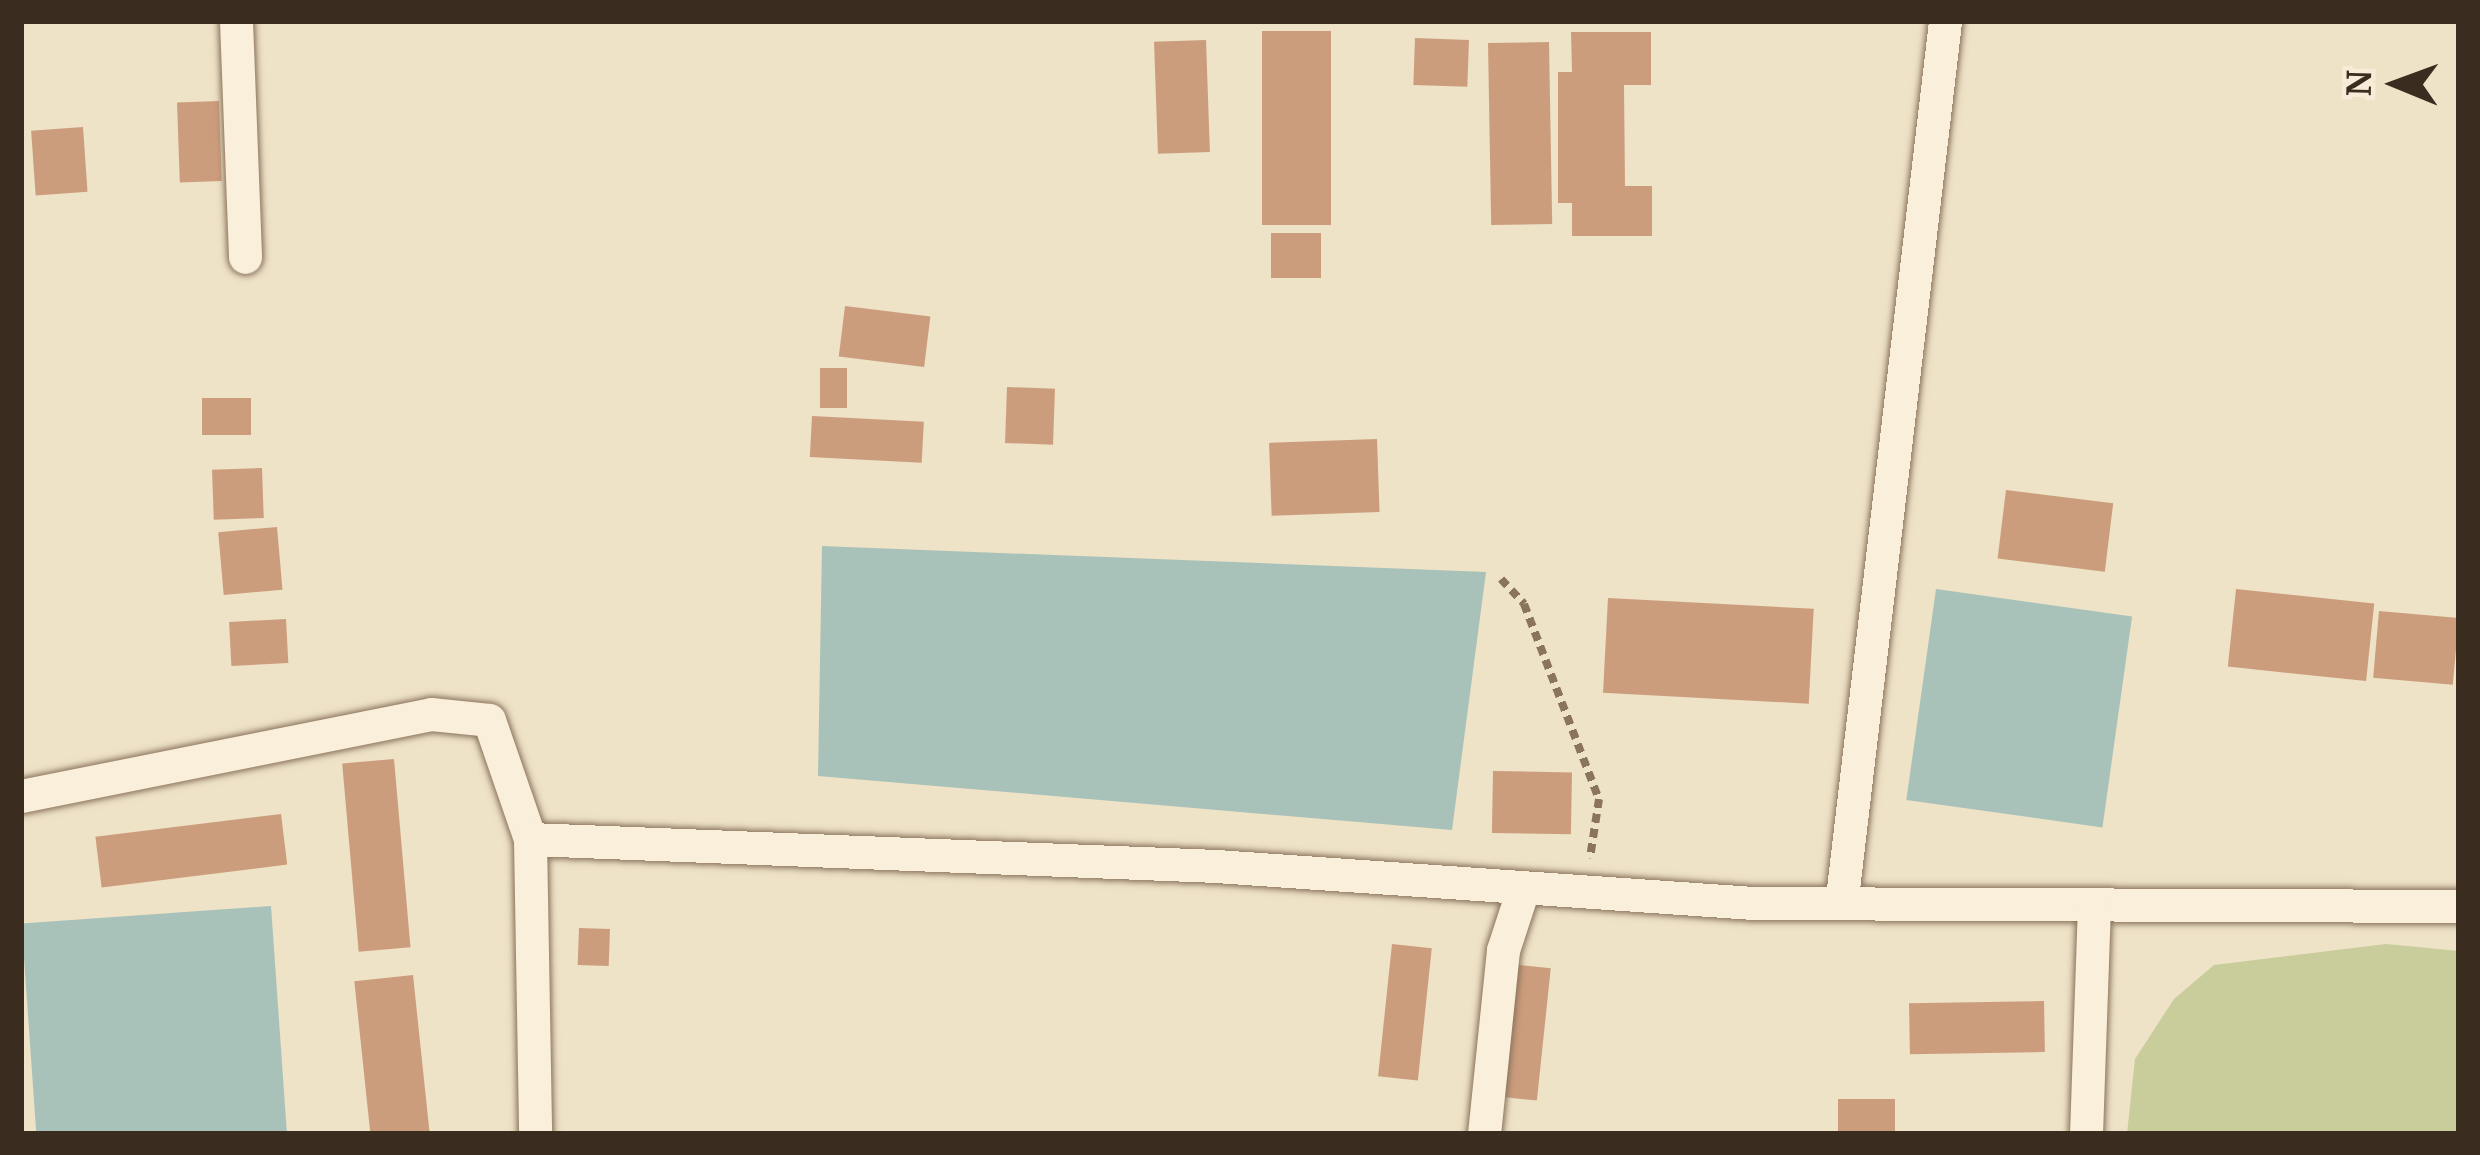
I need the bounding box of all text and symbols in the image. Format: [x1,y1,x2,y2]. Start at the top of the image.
north arrow [2336,24,2456,144]
text: N [2339,70,2380,97]

